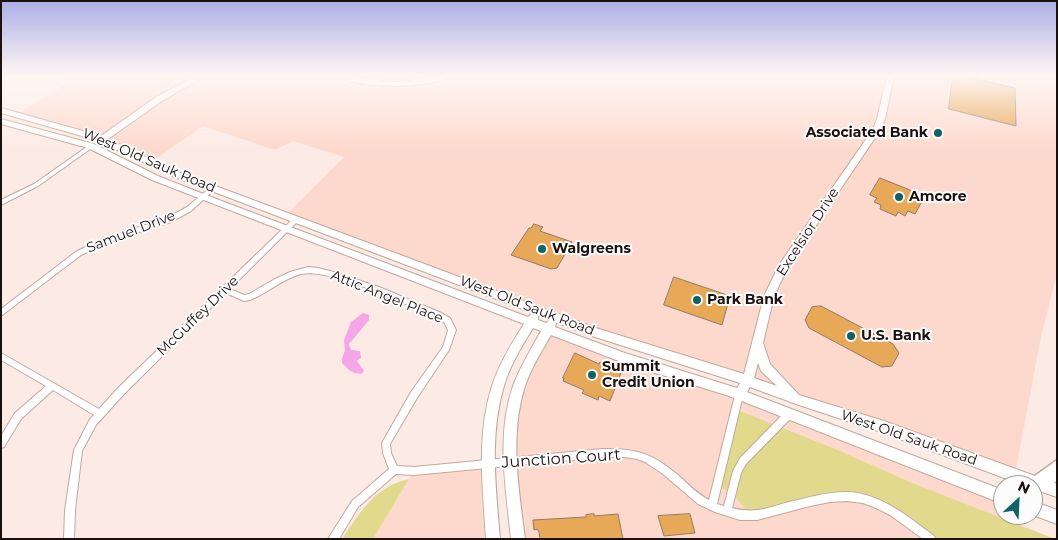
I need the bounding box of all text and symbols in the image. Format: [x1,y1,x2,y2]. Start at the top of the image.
street label: West Old Sauk Road [80,125,218,197]
place label: Associated Bank [806,125,928,141]
marker: Associated Bank [932,127,944,139]
street label: Excelsior Drive [773,185,843,279]
place label: Amcore [909,189,967,205]
marker: Amcore [893,191,905,203]
street label: Samuel Drive [84,207,178,257]
place label: Walgreens [552,241,631,257]
marker: Walgreens [536,243,548,255]
street label: Attic Angel Place [328,267,446,327]
street label: McGuffey Drive [154,273,242,359]
street label: West Old Sauk Road [457,273,597,339]
place label: Park Bank [707,292,783,308]
marker: Park Bank [691,294,703,306]
place label: U.S. Bank [861,328,931,344]
marker: U.S. Bank [845,330,857,342]
place label: Summit Credit Union [602,359,695,392]
marker: Summit Credit Union [586,369,598,381]
street label: West Old Sauk Road [839,407,979,469]
street label: Junction Court [501,445,621,473]
north arrow [993,475,1043,525]
text: N [1015,477,1033,498]

